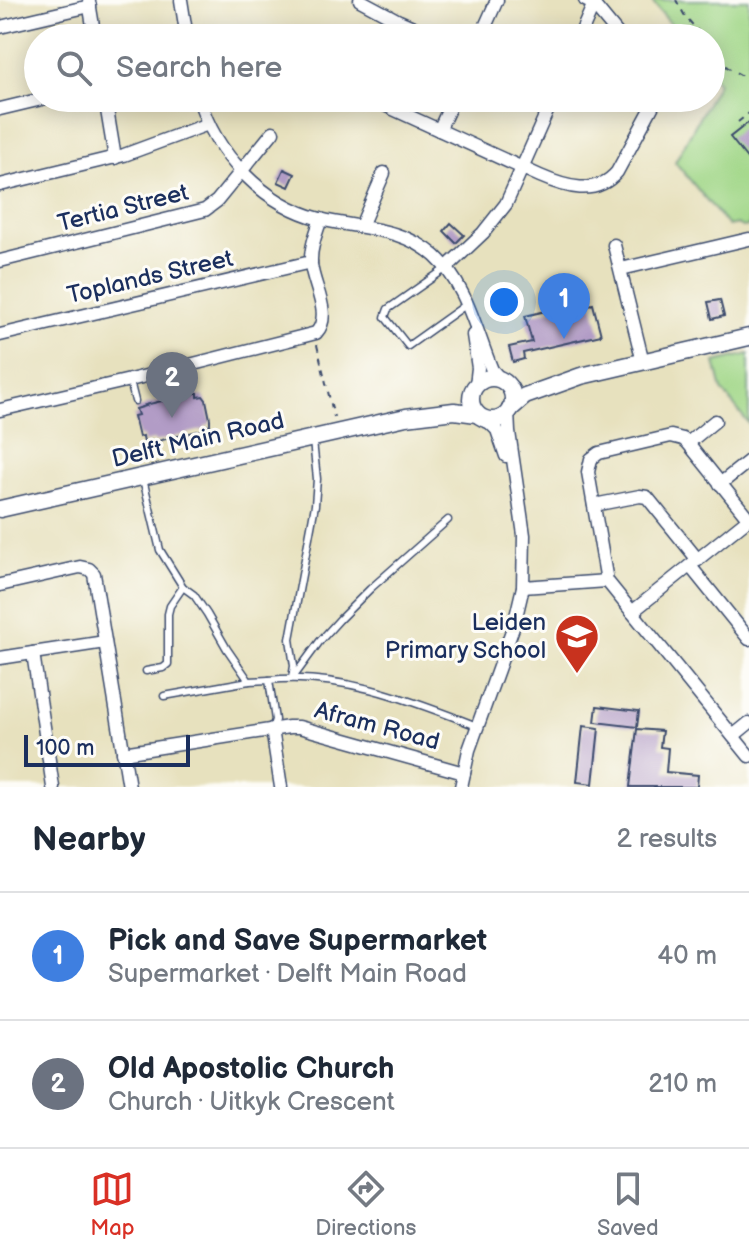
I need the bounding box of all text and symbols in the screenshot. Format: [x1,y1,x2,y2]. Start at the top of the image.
search box [24,24,725,112]
icon: search [52,46,96,90]
text: Search here [116,50,282,86]
street label: Tertia Street [55,178,192,238]
street label: Toplands Street [64,244,236,310]
pin: 1 [538,273,590,339]
your location [484,282,524,322]
pin: 2 [146,352,198,418]
street label: Delft Main Road [109,406,287,474]
place label: Leiden Primary School [385,608,546,665]
school or university icon: Leiden Primary School [553,612,601,675]
street label: Afram Road [311,695,443,757]
scale bar [24,731,190,767]
text: 100 m [36,735,95,762]
text: Nearby [32,819,146,860]
text: 2 results [617,824,717,855]
text: Pick and Save Supermarket [108,923,487,959]
text: 1 [53,941,63,972]
text: 40 m [657,941,717,972]
text: Supermarket · Delft Main Road [108,959,467,990]
text: Old Apostolic Church [108,1051,395,1087]
text: 2 [50,1069,66,1100]
text: 210 m [648,1069,717,1100]
text: Church · Uitkyk Crescent [108,1087,395,1118]
tab: Map [90,1167,135,1242]
tab: Directions [315,1167,416,1242]
tab: Saved [597,1167,659,1242]

